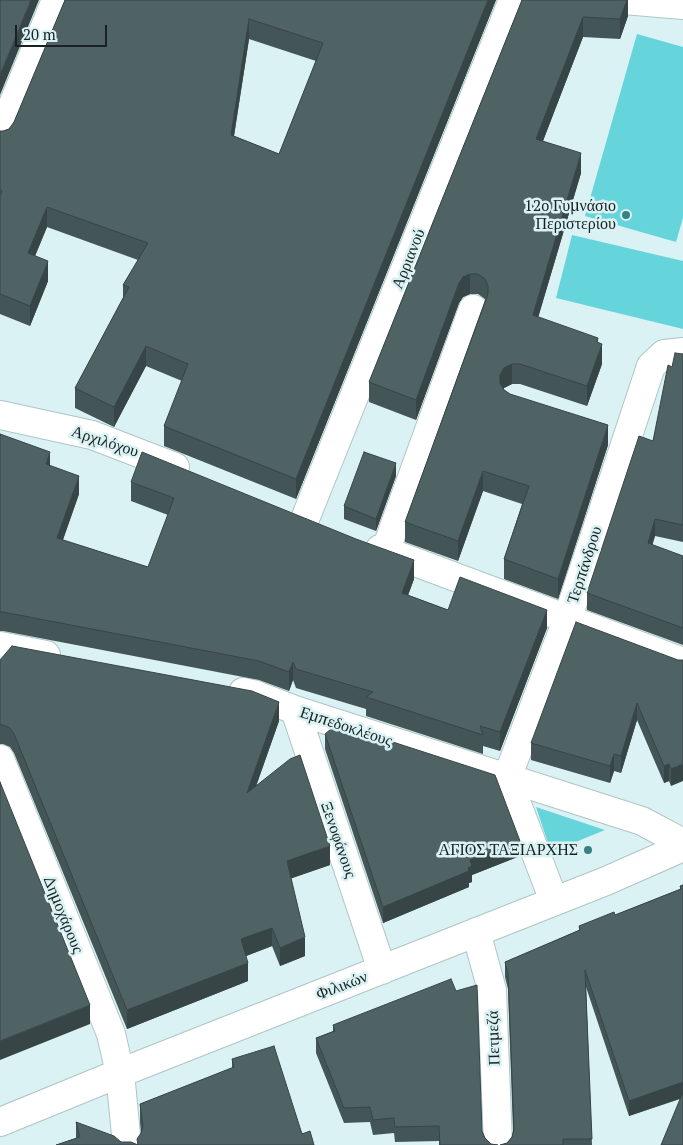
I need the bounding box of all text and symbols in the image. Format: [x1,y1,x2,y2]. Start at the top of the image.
scale bar [18,15,110,47]
text: 20 m [23,24,56,44]
place label: 12ο Γυμνάσιο Περιστερίου [524,196,616,234]
marker: 12ο Γυμνάσιο Περιστερίου [620,209,632,221]
street label: Αρριανού [388,226,430,292]
street label: Αρχιλόχου [69,422,141,462]
street label: Τερπάνδρου [563,524,607,606]
street label: Εμπεδοκλέους [297,703,395,751]
street label: Ξενοφάνους [316,799,360,881]
place label: ΑΓΙΟΣ ΤΑΞΙΑΡΧΗΣ [439,840,578,860]
marker: ΑΓΙΟΣ ΤΑΞΙΑΡΧΗΣ [582,844,594,856]
street label: Δημοχάρους [39,874,87,956]
street label: Φιλικών [314,967,370,1005]
street label: Πετμεζά [483,1010,505,1066]

